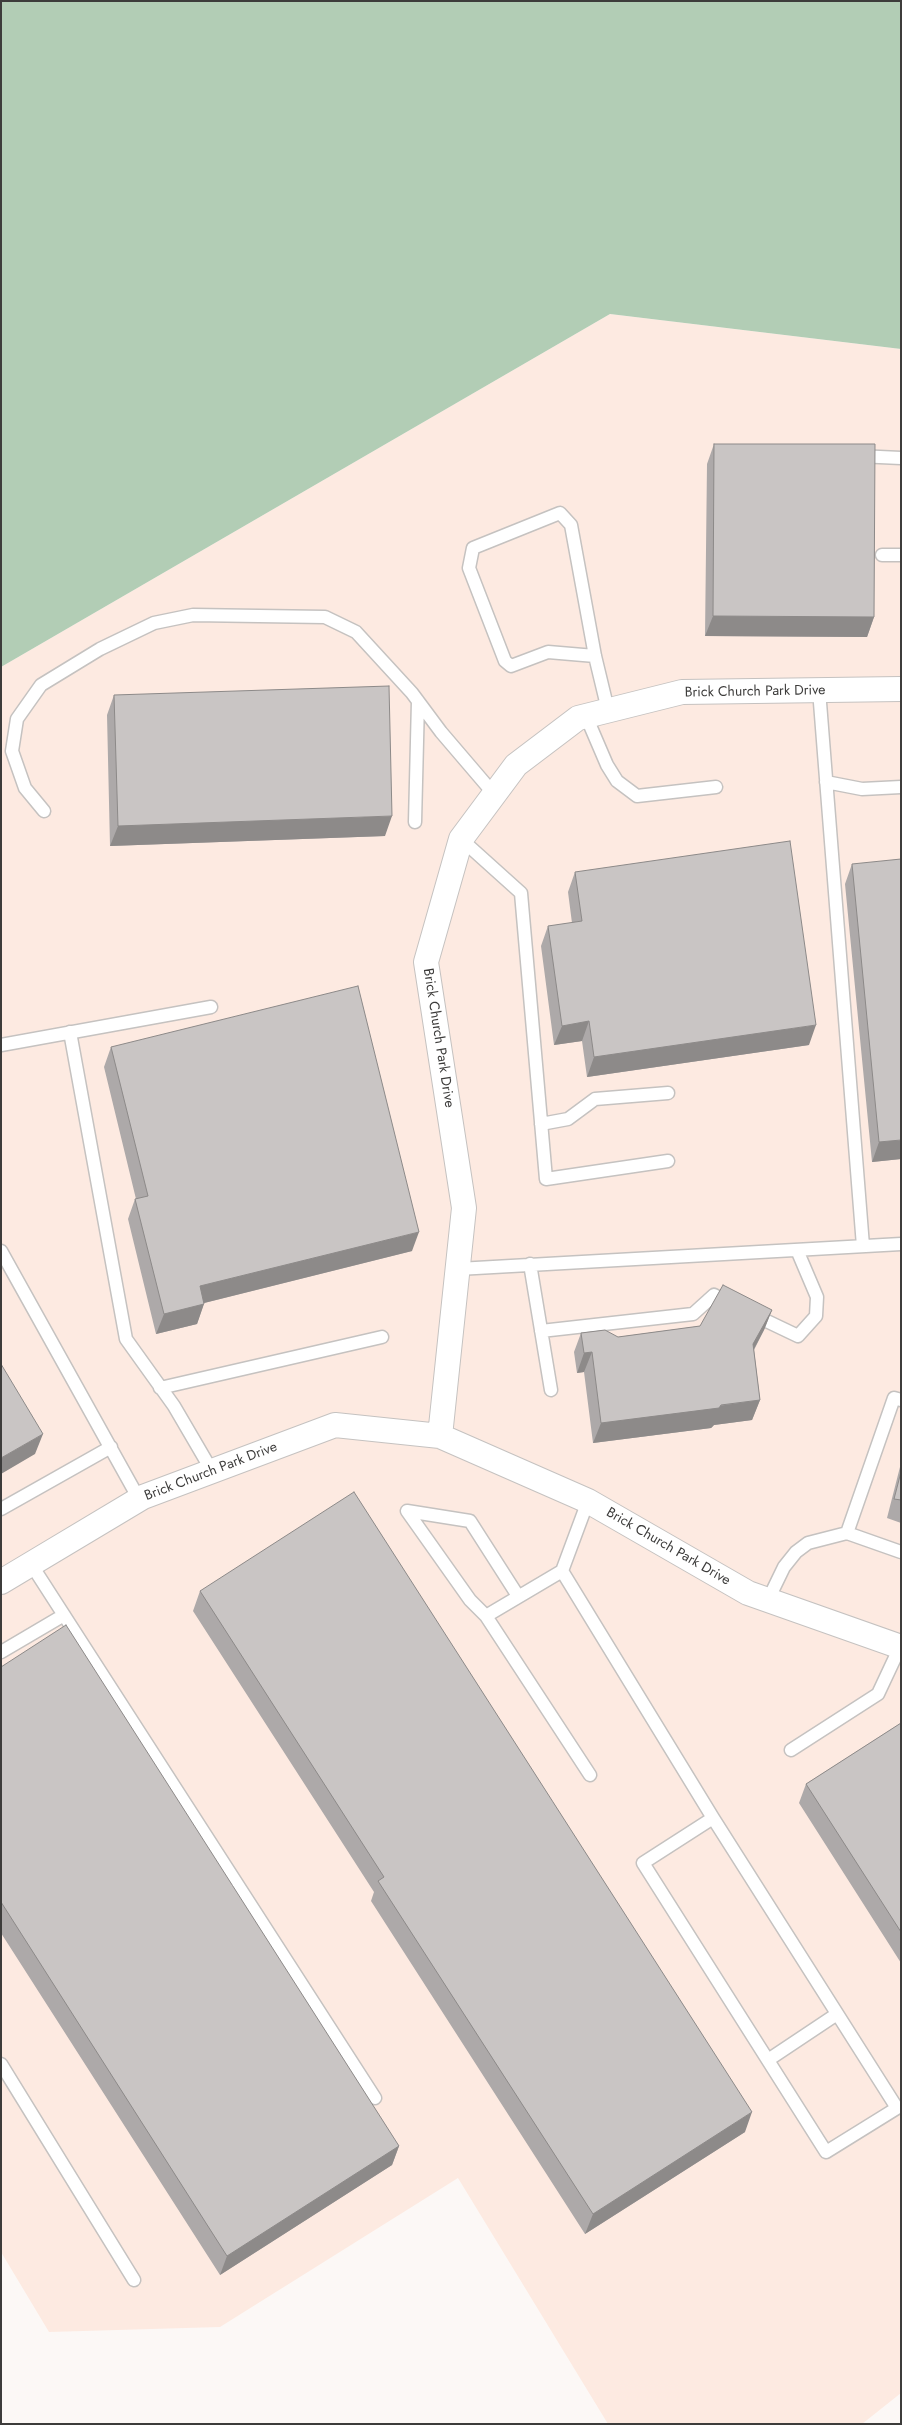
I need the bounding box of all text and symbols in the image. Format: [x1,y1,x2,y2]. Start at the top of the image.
street label: Brick Church Park Drive [685,682,825,702]
street label: Brick Church Park Drive [419,967,457,1109]
street label: Brick Church Park Drive [142,1439,280,1505]
street label: Brick Church Park Drive [603,1505,733,1589]

